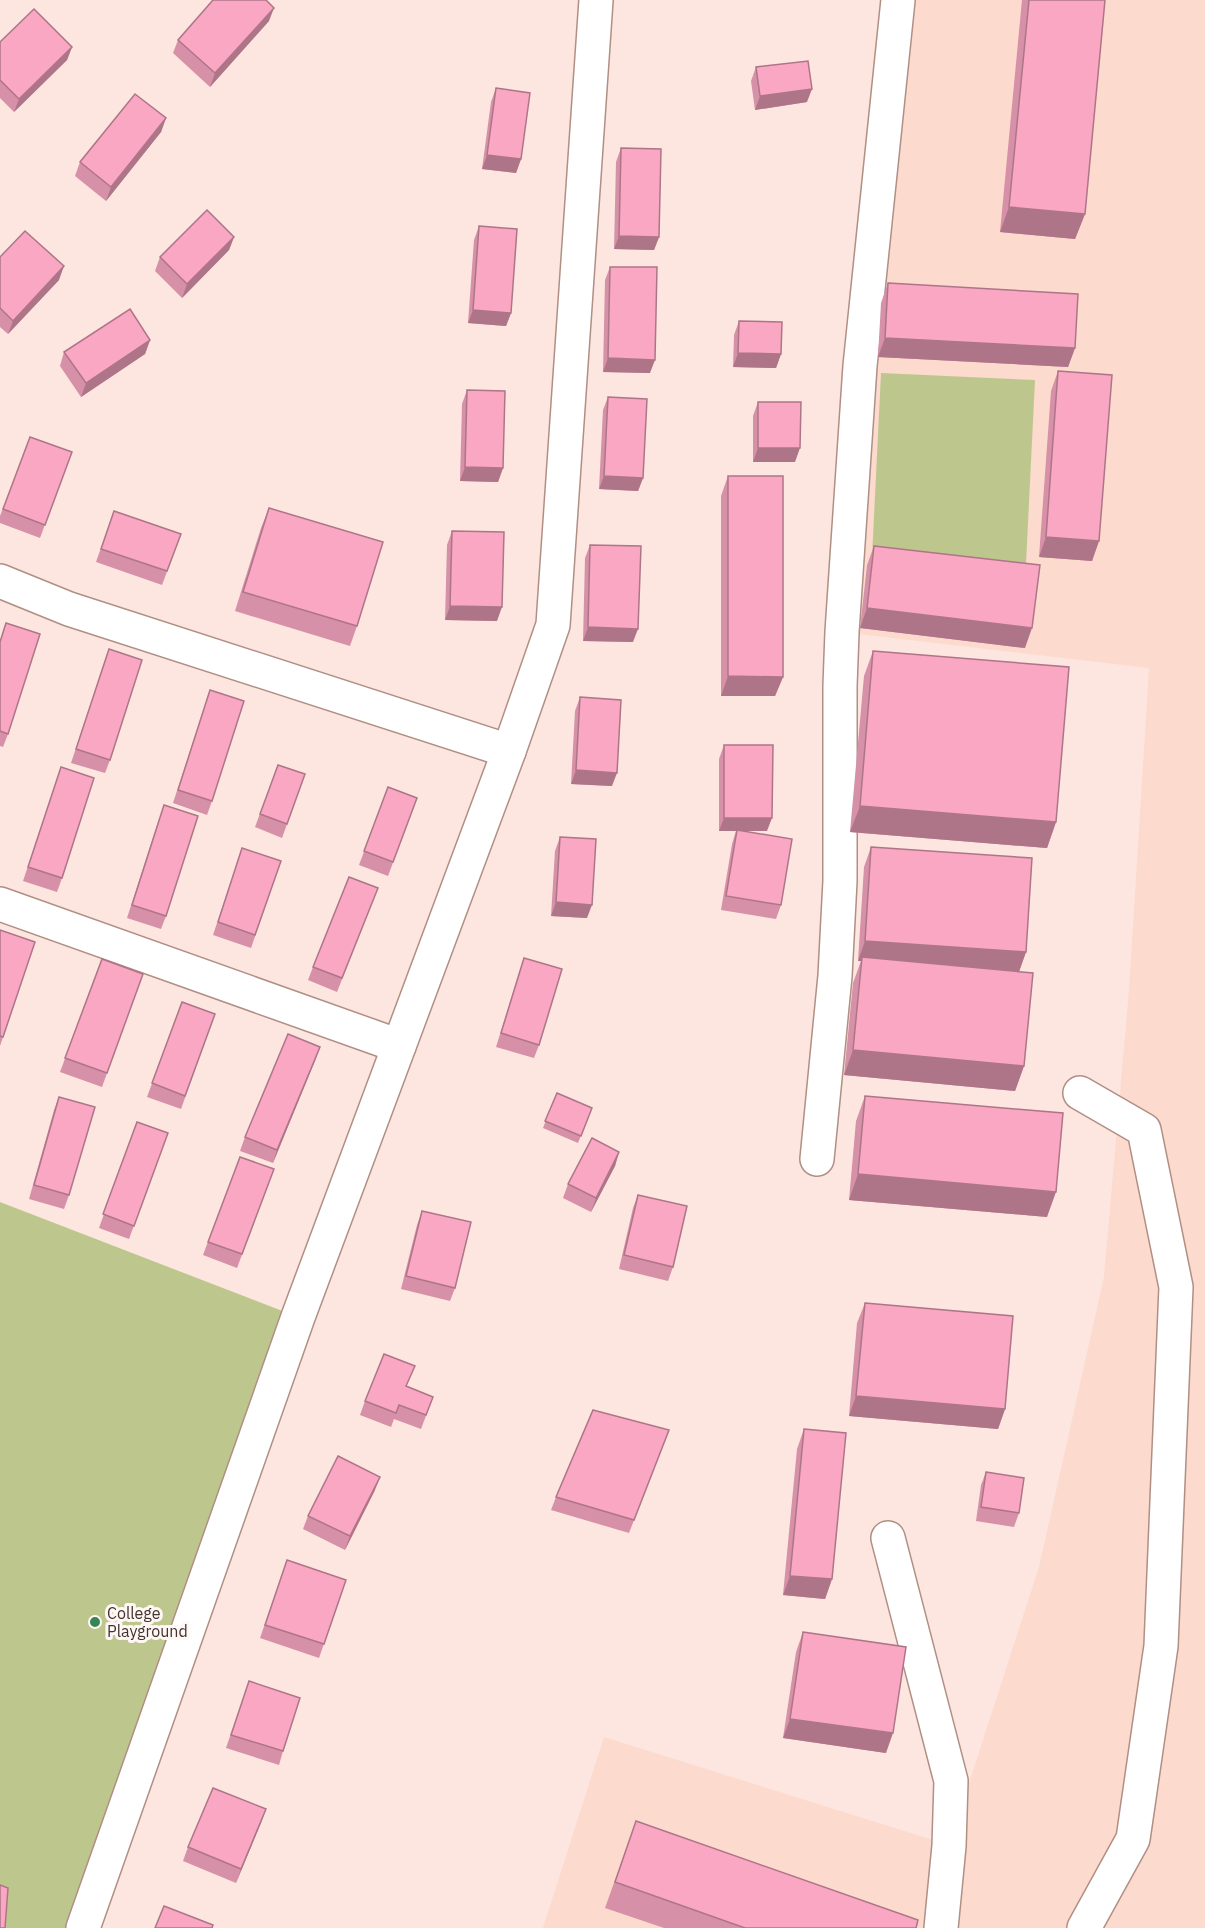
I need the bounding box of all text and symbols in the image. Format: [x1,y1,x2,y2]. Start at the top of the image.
place label: College Playground [107,1603,188,1641]
marker: College Playground [88,1615,102,1629]

